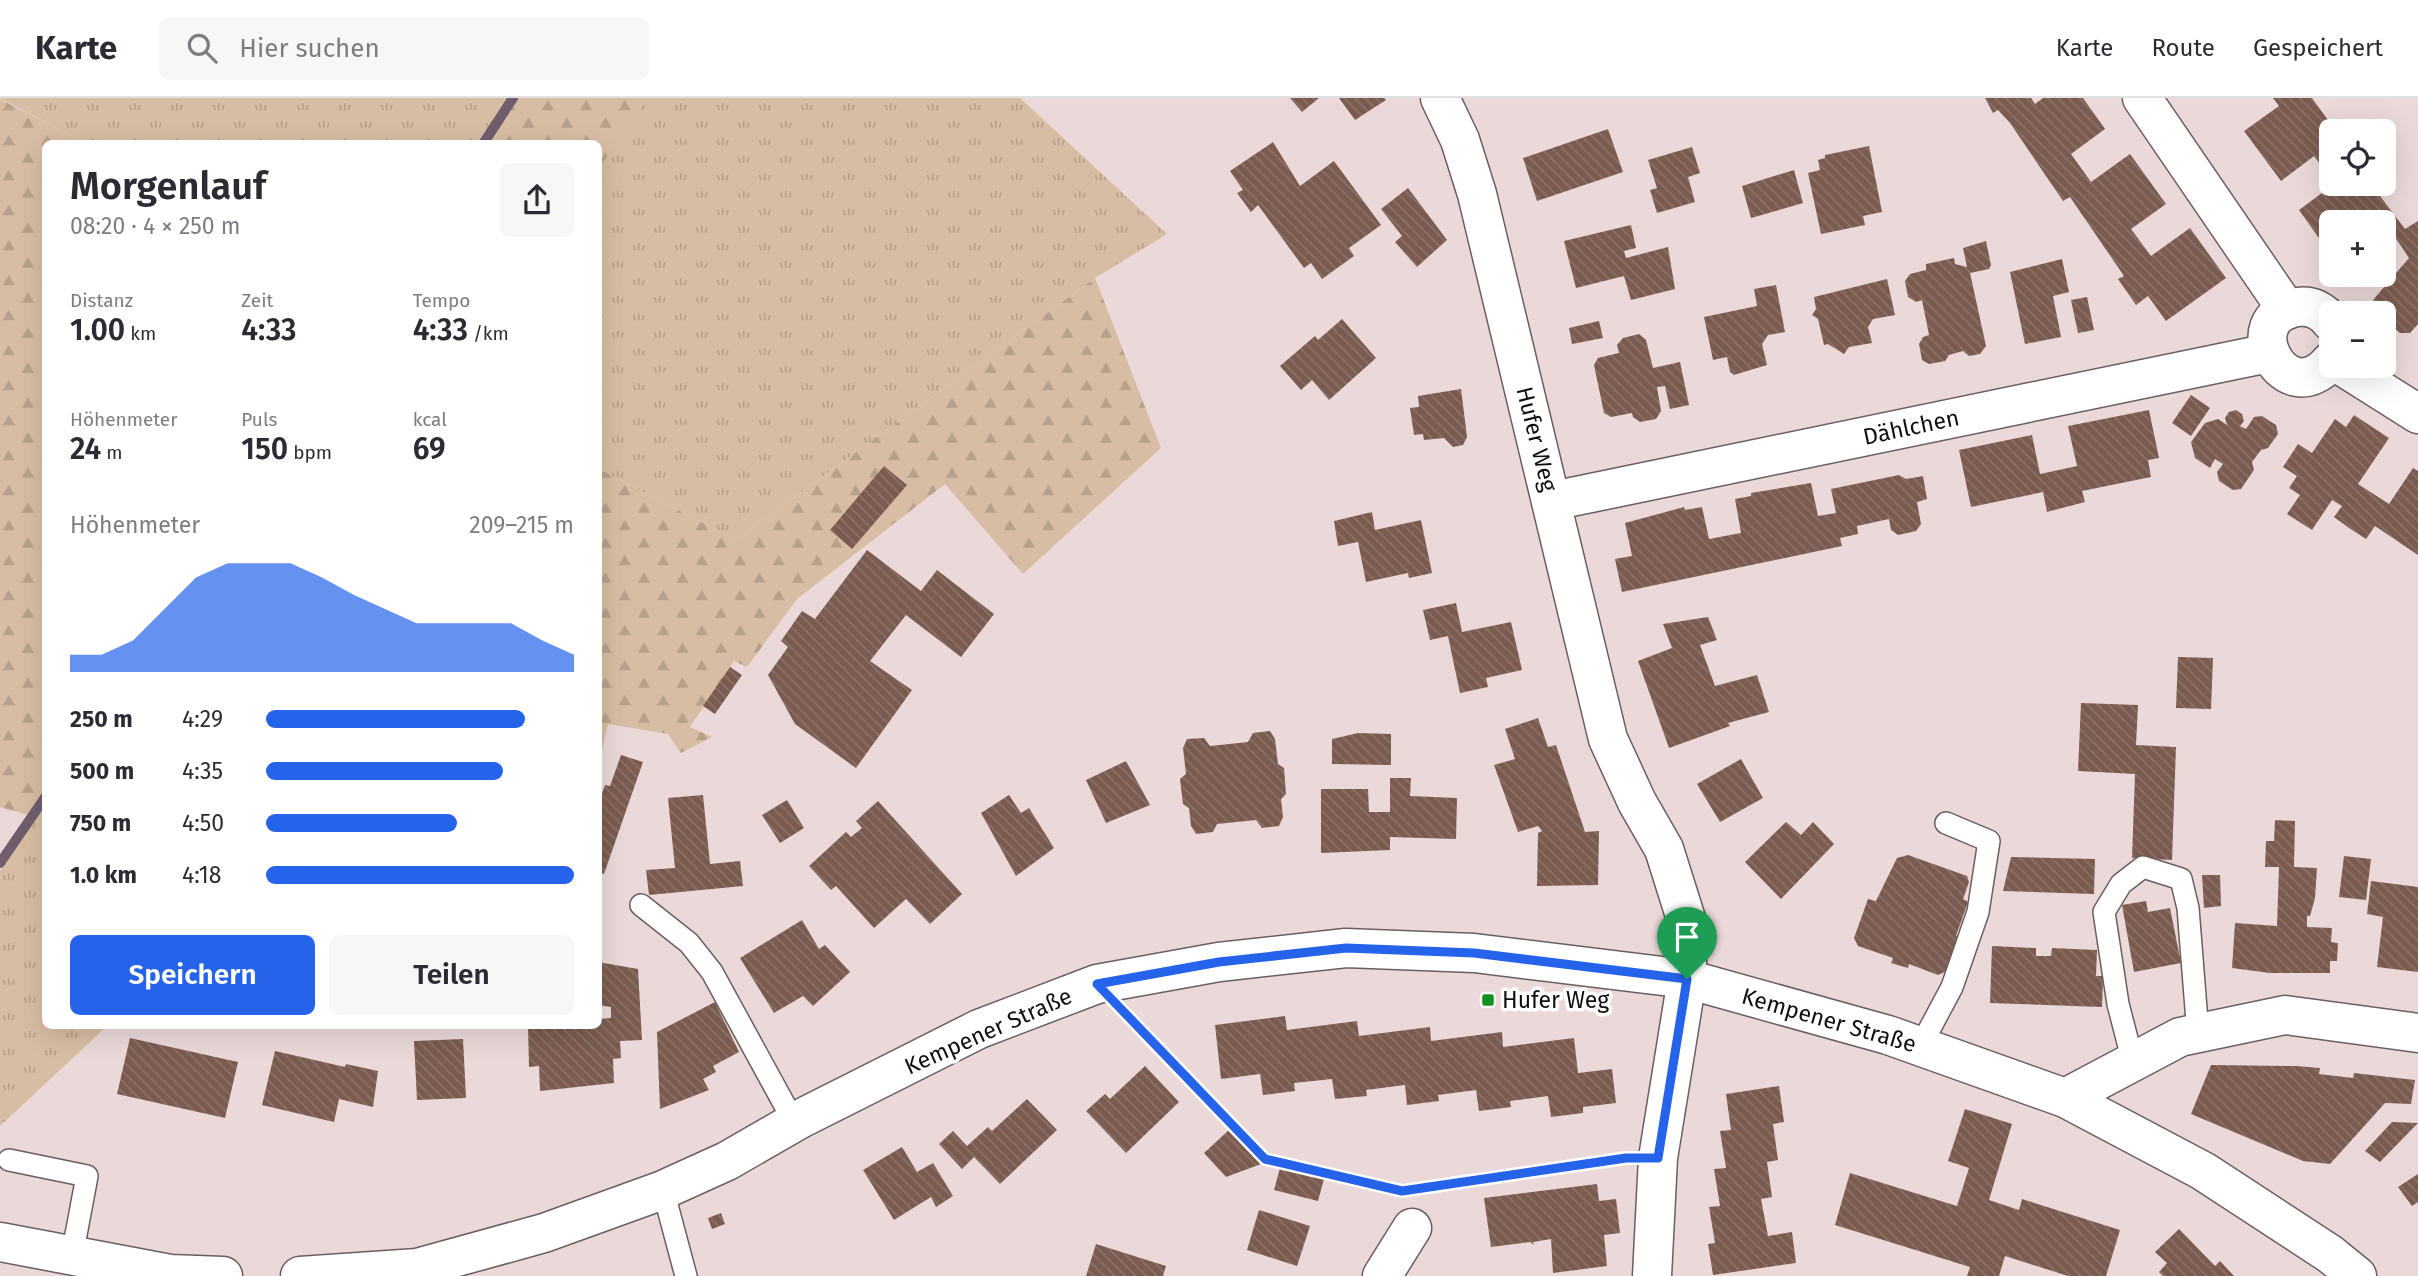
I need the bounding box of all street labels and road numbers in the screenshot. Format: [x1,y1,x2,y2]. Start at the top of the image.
street label: Hufer Weg [1510,384,1564,494]
street label: Dählchen [1860,403,1962,451]
street label: Kempener Straße [900,982,1076,1080]
street label: Kempener Straße [1738,982,1920,1058]

